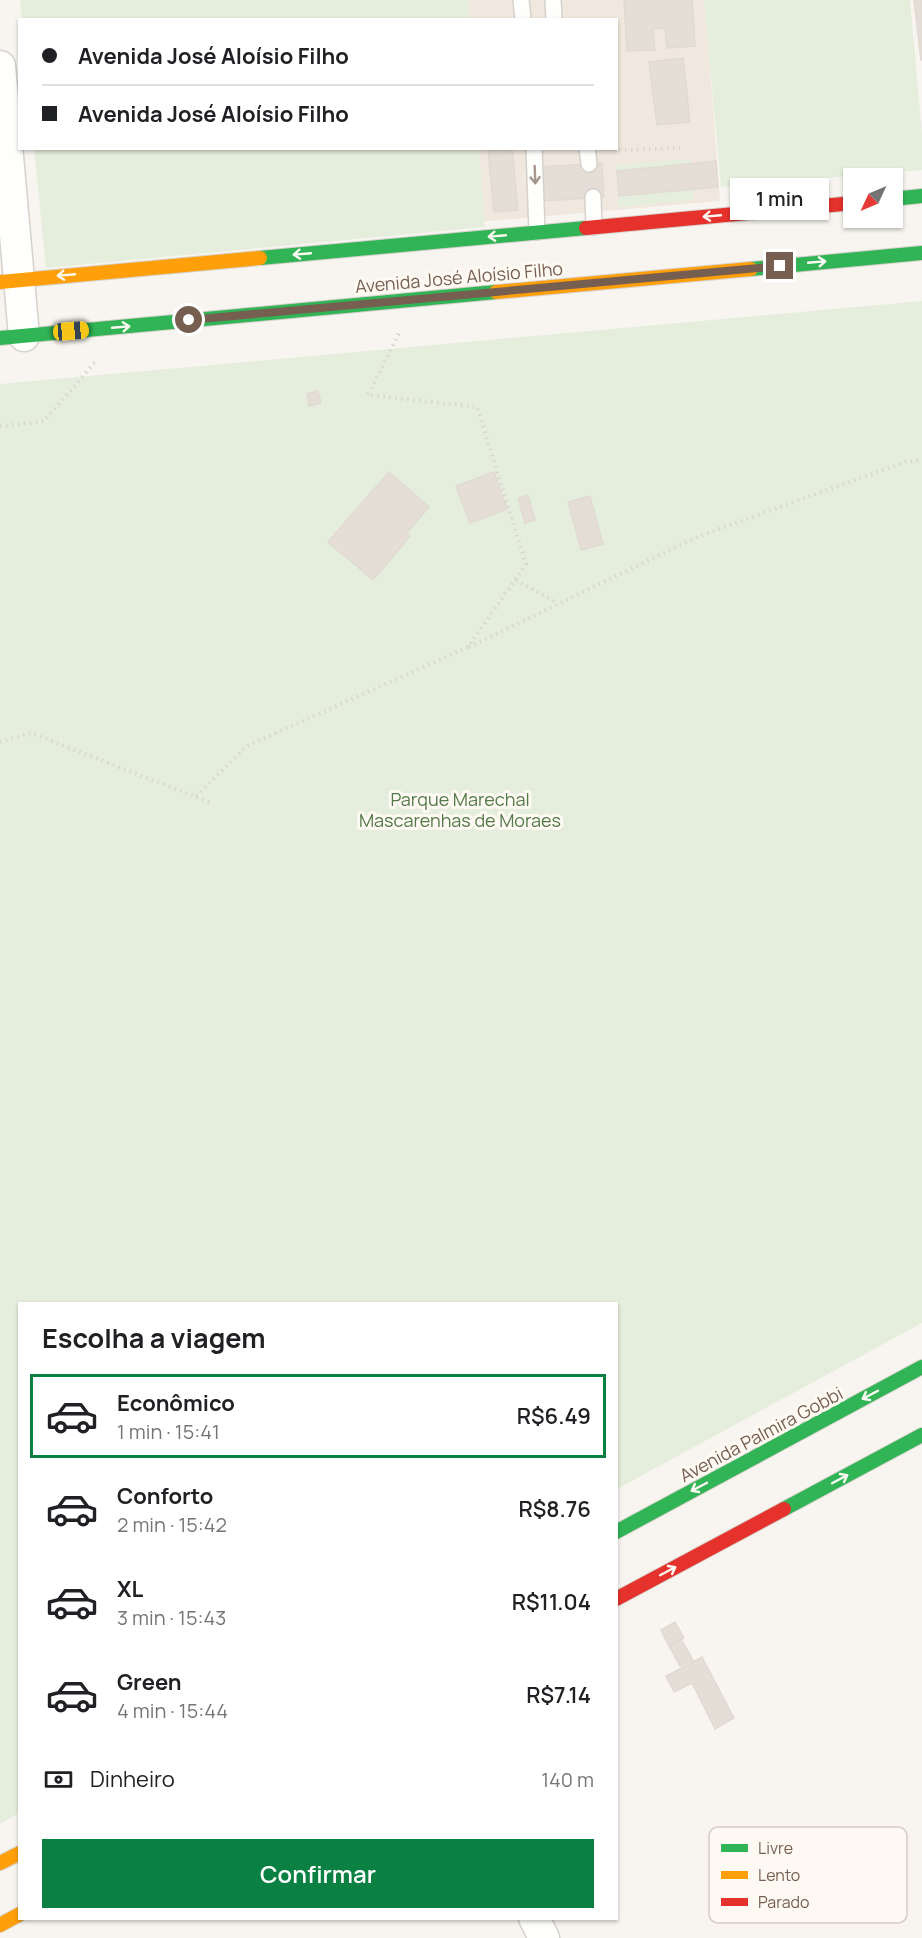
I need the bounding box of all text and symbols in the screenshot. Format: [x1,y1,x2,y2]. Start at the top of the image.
text: Avenida José Aloísio Filho [78,41,349,71]
text: Avenida José Aloísio Filho [78,99,349,129]
one-way arrow [529,164,541,184]
north arrow [843,168,903,228]
map controls [843,168,903,228]
callout: 1 min [730,179,830,221]
text: 1 min [756,185,803,212]
one-way arrow [702,211,722,222]
one-way arrow [487,231,507,242]
one-way arrow [293,249,313,260]
route end [766,252,793,279]
street label: Avenida José Aloísio Filho [354,256,564,298]
one-way arrow [807,256,826,267]
one-way arrow [57,270,77,281]
route start [175,306,202,333]
car [52,320,90,342]
one-way arrow [111,321,130,332]
park label: Parque Marechal Mascarenhas de Moraes [359,787,561,832]
text: Escolha a viagem [42,1319,265,1356]
street label: Avenida Palmira Gobbi [675,1381,847,1487]
text: Econômico [117,1388,235,1418]
icon: car [45,1389,99,1443]
one-way arrow [862,1390,880,1401]
text: R$6.49 [517,1401,591,1431]
text: 1 min · 15:41 [117,1418,220,1445]
one-way arrow [831,1473,848,1485]
text: Conforto [117,1481,213,1511]
icon: car [45,1482,99,1536]
one-way arrow [690,1482,708,1493]
text: R$8.76 [518,1494,591,1524]
text: 2 min · 15:42 [117,1511,227,1538]
one-way arrow [659,1565,676,1577]
text: XL [117,1574,143,1604]
icon: car [45,1575,99,1629]
text: R$11.04 [512,1587,591,1617]
text: 3 min · 15:43 [117,1604,226,1631]
text: Green [117,1667,182,1697]
icon: car [45,1668,99,1722]
text: R$7.14 [526,1680,591,1710]
text: 4 min · 15:44 [117,1697,228,1724]
icon: cash [42,1763,75,1796]
text: Dinheiro [90,1764,175,1794]
text: 140 m [541,1766,594,1793]
legend [709,1827,907,1923]
text: Livre [758,1837,793,1859]
button: Confirmar [42,1839,594,1908]
text: Lento [758,1864,800,1886]
text: Parado [758,1891,809,1913]

